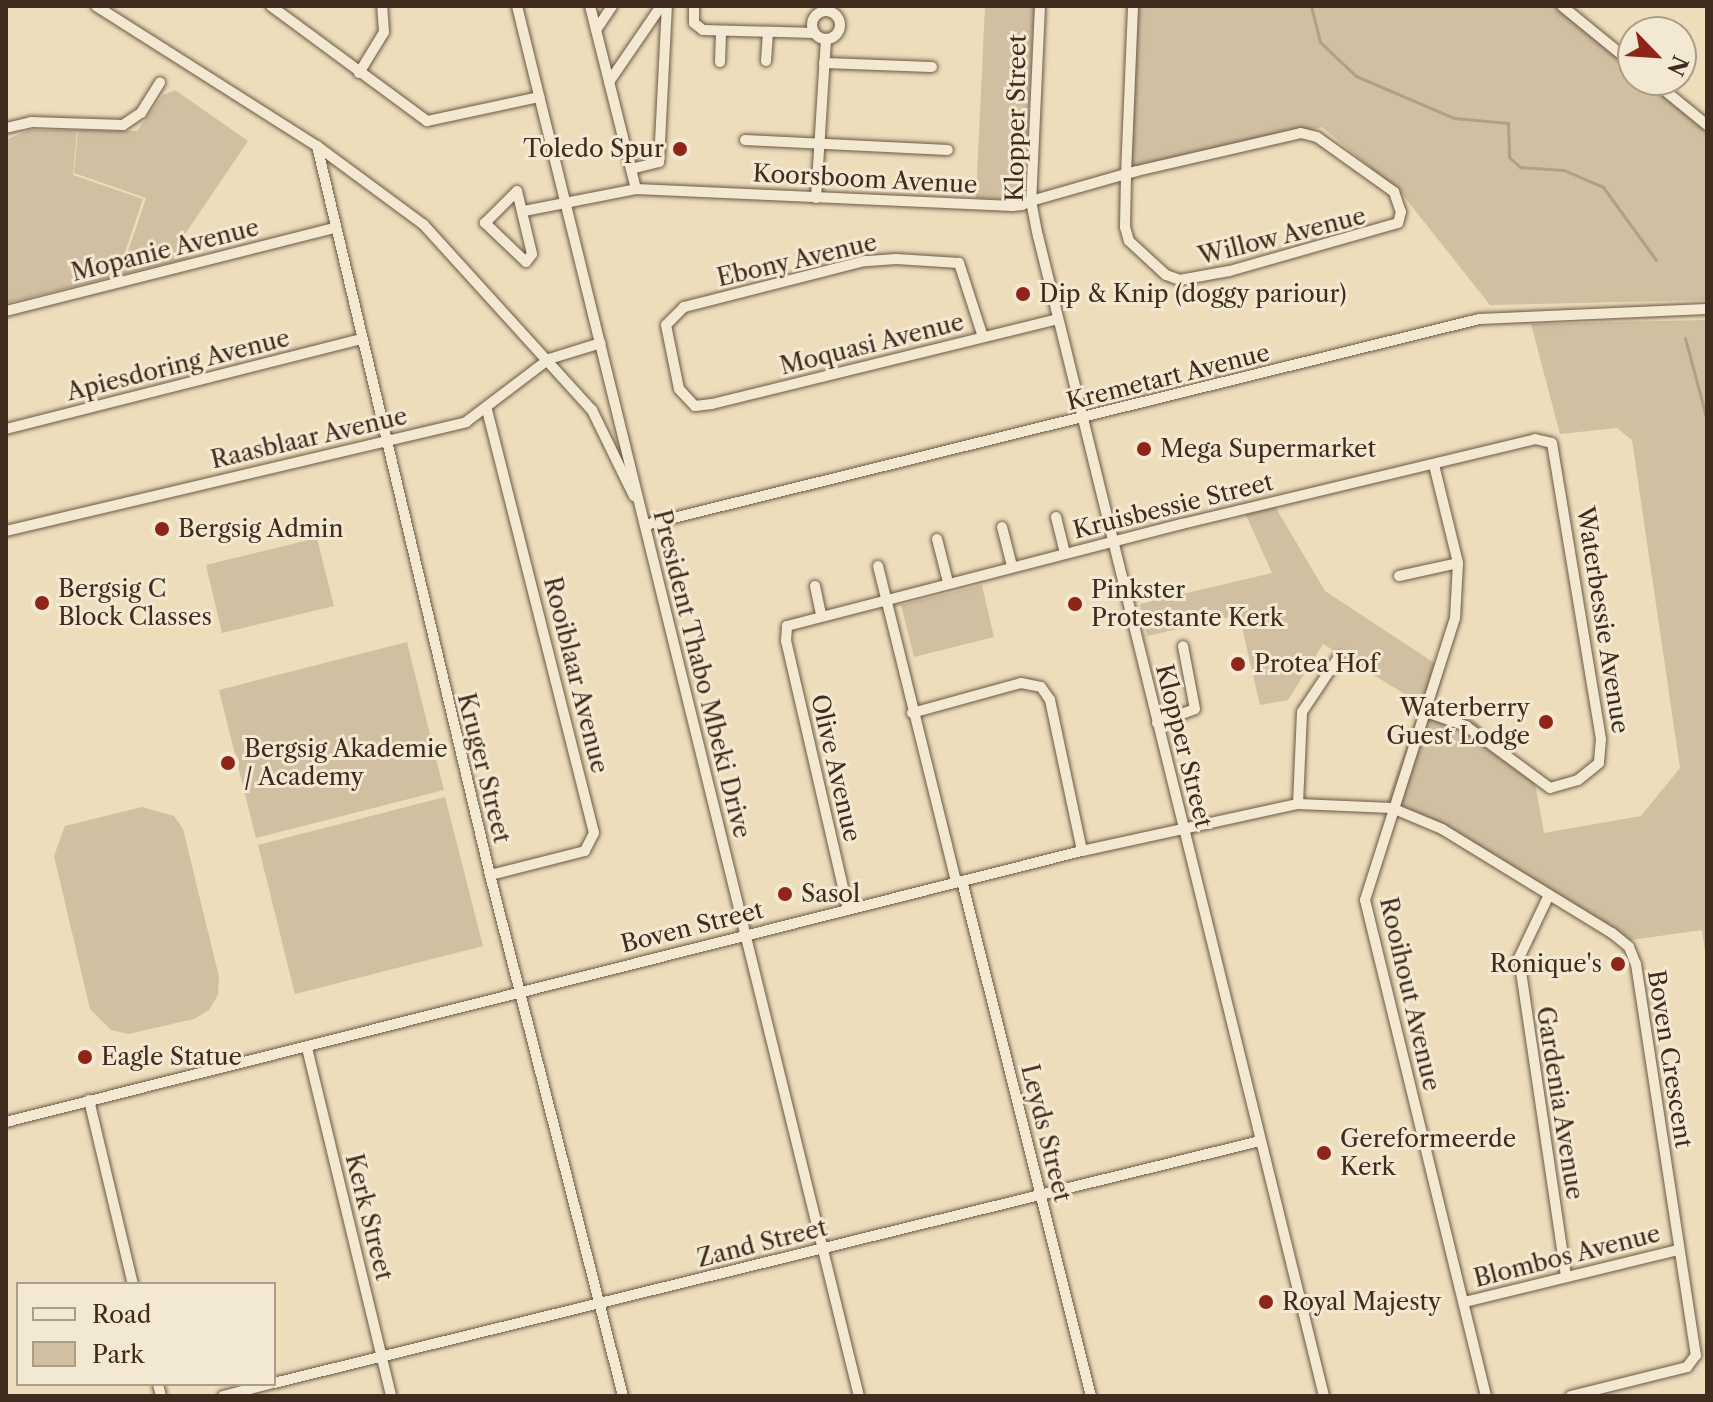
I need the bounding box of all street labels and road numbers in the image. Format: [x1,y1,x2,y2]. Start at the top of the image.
street label: Klopper Street [1000,34,1032,202]
street label: Koorsboom Avenue [752,159,978,199]
street label: Willow Avenue [1194,201,1370,271]
street label: Mopanie Avenue [68,213,262,287]
street label: Ebony Avenue [713,227,881,293]
street label: Moquasi Avenue [776,307,968,381]
street label: Apiesdoring Avenue [63,323,293,407]
street label: Kremetart Avenue [1063,338,1273,416]
street label: Raasblaar Avenue [207,401,411,475]
street label: Kruisbessie Street [1070,467,1276,545]
street label: Waterbessie Avenue [1571,504,1635,736]
street label: President Thabo Mbeki Drive [647,506,757,842]
street label: Rooiblaar Avenue [537,573,615,777]
street label: Klopper Street [1150,661,1218,831]
street label: Kruger Street [451,690,517,846]
street label: Olive Avenue [805,691,867,845]
street label: Rooihout Avenue [1374,894,1446,1094]
street label: Boven Street [618,895,766,959]
street label: Boven Crescent [1642,968,1698,1150]
street label: Gardenia Avenue [1530,1004,1590,1202]
street label: Leyds Street [1015,1061,1077,1205]
street label: Kerk Street [339,1151,399,1283]
street label: Zand Street [694,1213,830,1273]
street label: Blombos Avenue [1470,1219,1664,1293]

